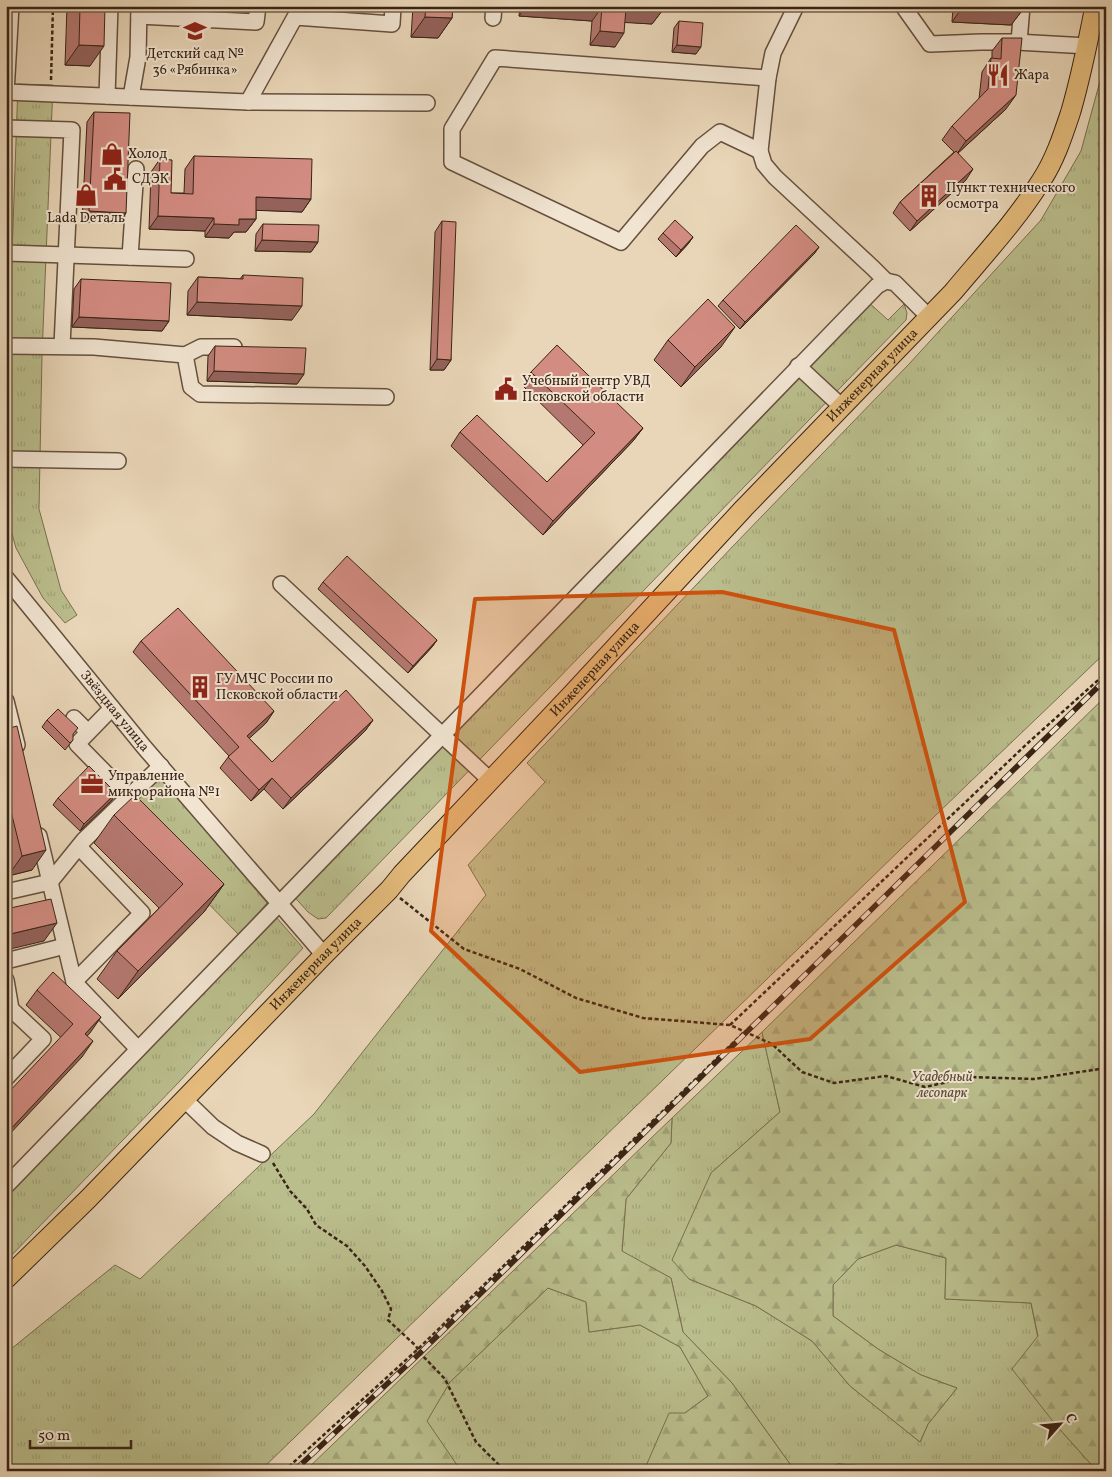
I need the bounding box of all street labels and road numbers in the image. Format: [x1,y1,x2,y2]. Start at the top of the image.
street label: Инженерная улица [822,324,922,427]
street label: Инженерная улица [546,617,644,721]
street label: Звёздная улица [76,667,154,756]
street label: Инженерная улица [266,913,366,1015]

